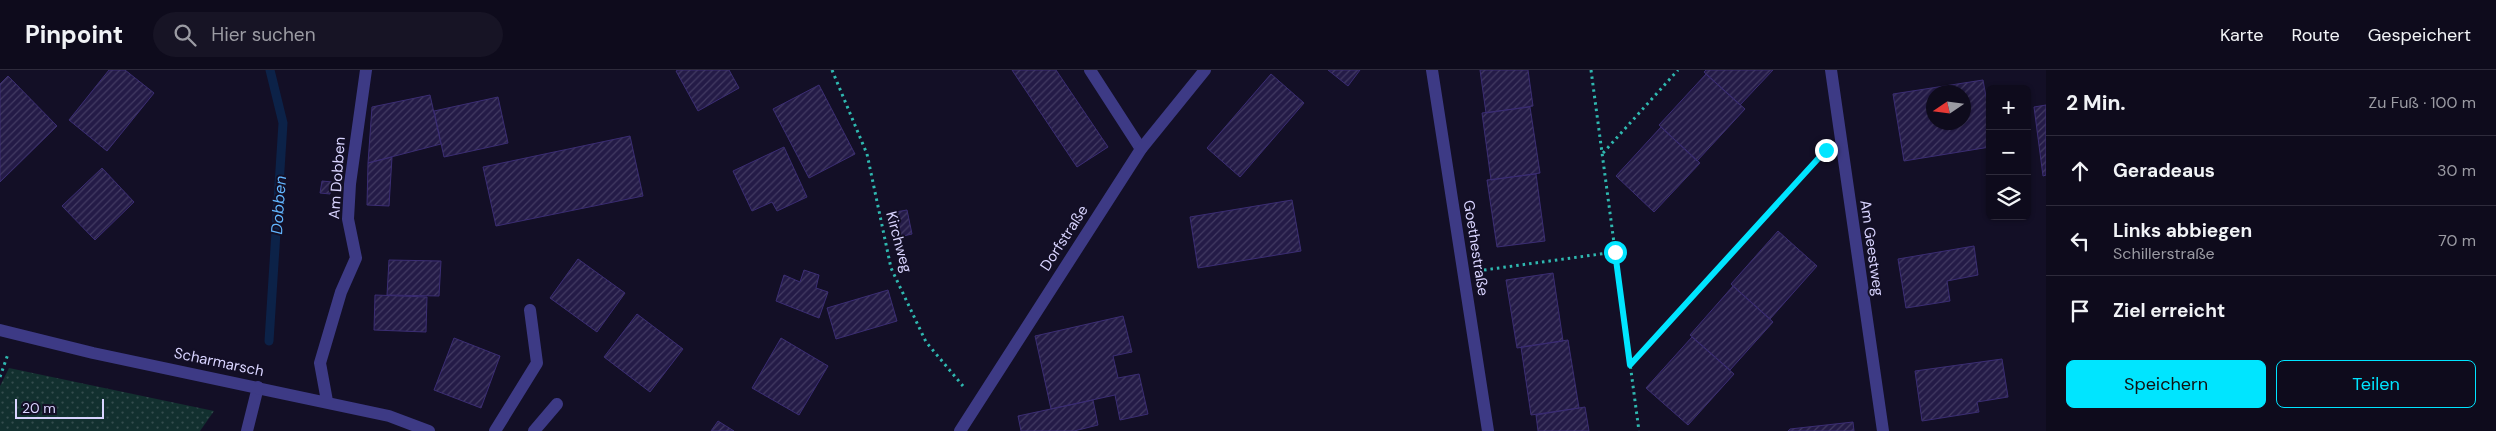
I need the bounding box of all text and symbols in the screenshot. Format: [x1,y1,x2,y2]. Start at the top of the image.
search box [153,12,503,57]
text: Pinpoint [25,19,123,50]
icon: search [171,21,199,49]
text: Hier suchen [211,22,316,47]
text: Karte [2220,23,2264,47]
text: Route [2292,23,2340,47]
text: Gespeichert [2368,23,2471,47]
north arrow [1926,85,1971,130]
map controls [1986,85,2031,220]
button: + [1986,85,2031,130]
text: 2 Min. [2066,89,2126,117]
text: Zu Fuß · 100 m [2369,92,2476,113]
button: − [1986,130,2031,175]
street label: Am Dobben [324,136,350,220]
route end [1815,139,1838,162]
icon: ahead [2066,157,2094,185]
text: Geradeaus [2113,158,2215,183]
text: 30 m [2437,160,2476,181]
water label: Dobben [266,175,291,235]
button: layers [1986,175,2031,220]
street label: Goethestraße [1459,199,1493,297]
street label: Am Geestweg [1855,199,1889,297]
street label: Dorfstraße [1035,201,1093,275]
street label: Kirchweg [881,209,917,275]
text: Links abbiegen [2113,218,2252,243]
icon: left [2066,227,2094,255]
text: 70 m [2438,230,2476,251]
route start [1604,241,1627,264]
text: Schillerstraße [2113,243,2215,264]
icon: arrive [2066,297,2094,325]
text: Ziel erreicht [2113,298,2225,323]
street label: Scharmarsch [172,343,266,381]
button: Speichern [2066,360,2266,408]
button: Teilen [2276,360,2476,408]
scale bar [15,396,104,419]
text: 20 m [22,399,56,417]

